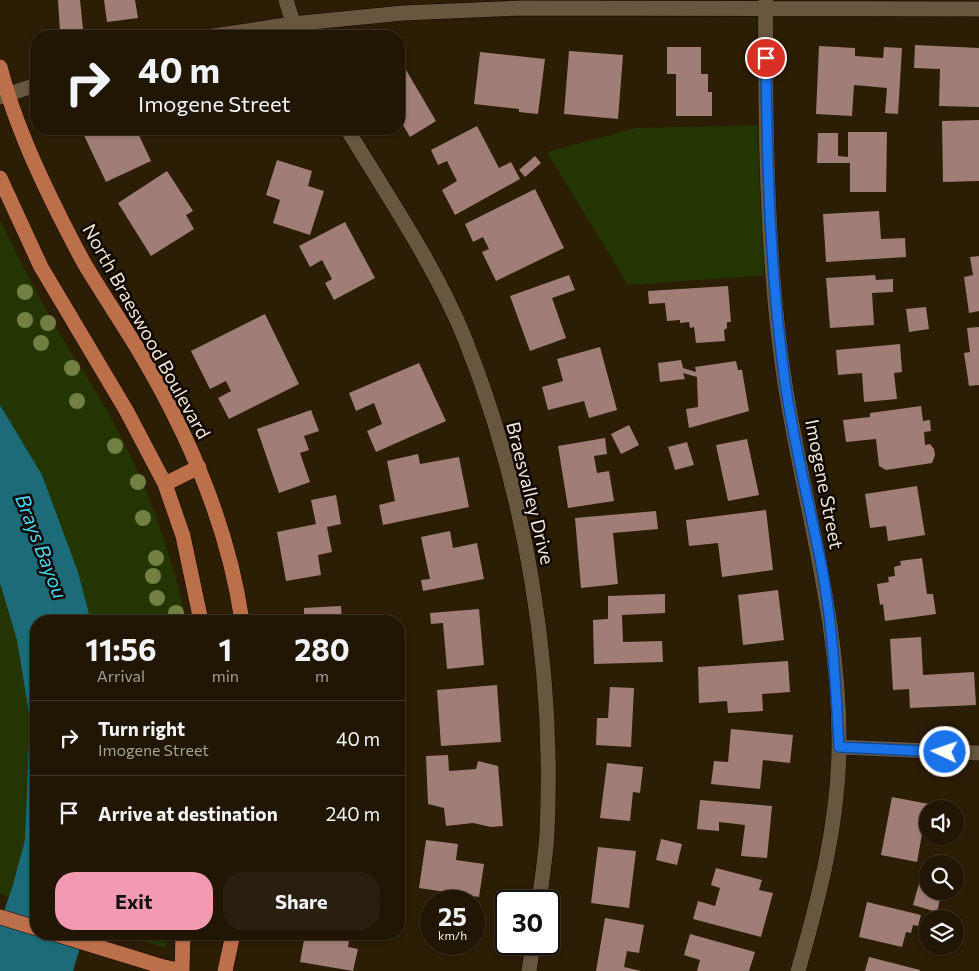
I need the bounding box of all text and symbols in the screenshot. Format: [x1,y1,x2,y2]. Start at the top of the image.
pin [745,37,787,79]
icon: arrive [752,44,780,72]
text: 40 m [138,47,220,90]
icon: right [55,50,120,115]
text: Imogene Street [138,90,290,117]
street label: North Braeswood Boulevard [78,219,216,443]
street label: Imogene Street [801,417,849,551]
street label: Braesvalley Drive [502,419,560,567]
water label: Brays Bayou [11,490,73,602]
text: 11:56 [85,630,156,667]
text: 1 [219,630,232,667]
text: 280 [294,630,350,667]
text: Arrival [97,666,145,685]
text: min [212,666,239,685]
text: m [315,666,329,685]
text: Turn right [98,717,185,740]
icon: right [55,724,83,752]
position arrow [918,725,970,777]
text: 40 m [336,727,380,750]
text: Imogene Street [98,740,209,759]
icon: arrive [55,799,83,827]
map controls [919,800,964,955]
button: sound [919,800,964,845]
text: Arrive at destination [98,802,278,825]
text: 240 m [326,802,380,825]
button: search [919,855,964,900]
button: Exit [55,872,213,930]
button: Share [223,872,380,930]
speed limit sign: 30 [495,890,560,955]
text: 25 [438,901,467,931]
button: layers [919,910,964,955]
text: km/h [438,928,467,942]

